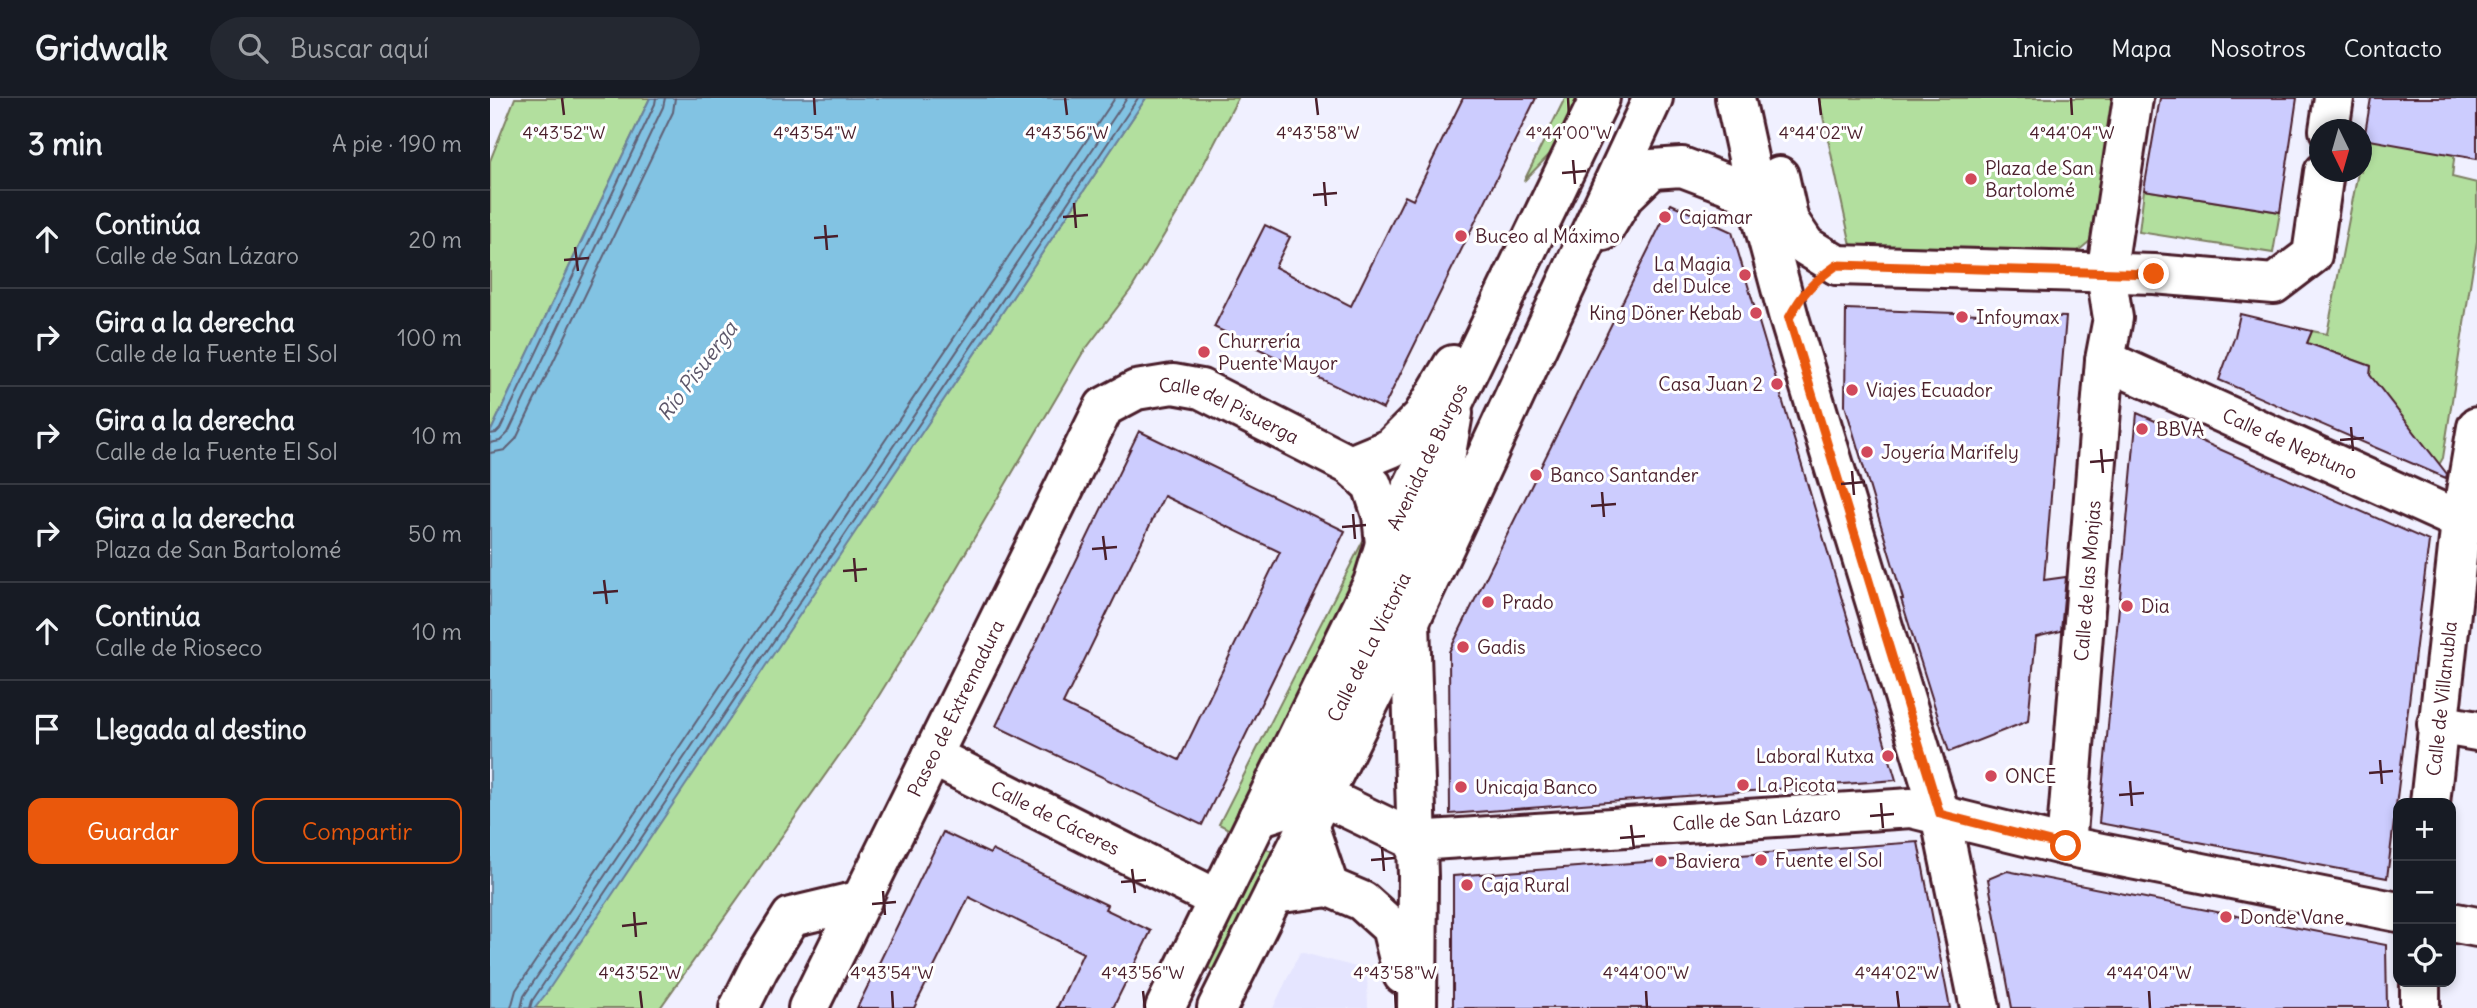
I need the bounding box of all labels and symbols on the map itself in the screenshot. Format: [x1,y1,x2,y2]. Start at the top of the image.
north arrow [2309,119,2372,182]
text: 4°43'52"W [523,121,605,144]
text: 4°43'54"W [773,121,857,144]
text: 4°43'56"W [1025,121,1109,144]
text: 4°43'58"W [1276,121,1360,144]
text: 4°44'00"W [1526,121,1612,144]
text: 4°44'02"W [1779,121,1863,144]
text: 4°44'04"W [2029,121,2115,144]
place label: Plaza de San Bartolomé [1985,156,2094,202]
marker: Plaza de San Bartolomé [1963,171,1979,187]
place label: Cajamar [1679,205,1753,229]
marker: Cajamar [1657,209,1673,225]
place label: Buceo al Máximo [1475,224,1620,248]
marker: Buceo al Máximo [1453,228,1469,244]
place label: La Magia del Dulce [1653,252,1731,298]
route end [2138,258,2169,289]
marker: La Magia del Dulce [1737,267,1753,283]
place label: King Döner Kebab [1589,301,1742,325]
marker: King Döner Kebab [1748,305,1764,321]
place label: Infoymax [1976,305,2060,329]
marker: Infoymax [1954,309,1970,325]
water label: Río Pisuerga [651,315,744,426]
place label: Churrería Puente Mayor [1218,329,1338,375]
marker: Churrería Puente Mayor [1196,344,1212,360]
street label: Calle del Pisuerga [1157,372,1303,449]
place label: Casa Juan 2 [1658,372,1763,396]
marker: Casa Juan 2 [1769,376,1785,392]
place label: Viajes Ecuador [1866,378,1993,402]
street label: Avenida de Burgos [1382,379,1473,534]
marker: Viajes Ecuador [1844,382,1860,398]
street label: Calle de Neptuno [2219,403,2361,485]
place label: BBVA [2156,417,2204,441]
marker: BBVA [2134,421,2150,437]
place label: Joyería Marifely [1881,440,2019,464]
marker: Joyería Marifely [1859,444,1875,460]
place label: Banco Santander [1550,463,1699,487]
marker: Banco Santander [1528,467,1544,483]
street label: Calle de las Monjas [2069,499,2106,662]
street label: Calle de La Victoria [1322,568,1416,726]
place label: Prado [1502,590,1554,614]
marker: Prado [1480,594,1496,610]
place label: Dia [2141,594,2170,618]
marker: Dia [2119,598,2135,614]
street label: Paseo de Extremadura [902,616,1009,801]
street label: Calle de Villanubla [2421,620,2462,777]
place label: Gadis [1477,635,1526,659]
marker: Gadis [1455,639,1471,655]
place label: Laboral Kutxa [1756,744,1874,768]
marker: Laboral Kutxa [1880,748,1896,764]
place label: ONCE [2005,764,2056,788]
marker: ONCE [1983,768,1999,784]
place label: La Picota [1757,773,1836,797]
place label: Unicaja Banco [1475,775,1598,799]
street label: Calle de Cáceres [987,776,1124,860]
marker: La Picota [1735,777,1751,793]
marker: Unicaja Banco [1453,779,1469,795]
street label: Calle de San Lázaro [1672,801,1842,836]
route start [2050,830,2081,861]
place label: Fuente el Sol [1775,848,1883,872]
place label: Baviera [1675,849,1741,873]
marker: Fuente el Sol [1753,852,1769,868]
marker: Baviera [1653,853,1669,869]
place label: Caja Rural [1481,873,1570,897]
marker: Caja Rural [1459,877,1475,893]
place label: Donde Vane [2240,905,2344,929]
marker: Donde Vane [2218,909,2234,925]
text: 4°43'52"W [599,961,681,984]
text: 4°43'54"W [850,961,934,984]
text: 4°43'56"W [1101,961,1185,984]
text: 4°43'58"W [1353,961,1437,984]
text: 4°44'00"W [1603,961,1689,984]
text: 4°44'02"W [1855,961,1939,984]
text: 4°44'04"W [2106,961,2192,984]

